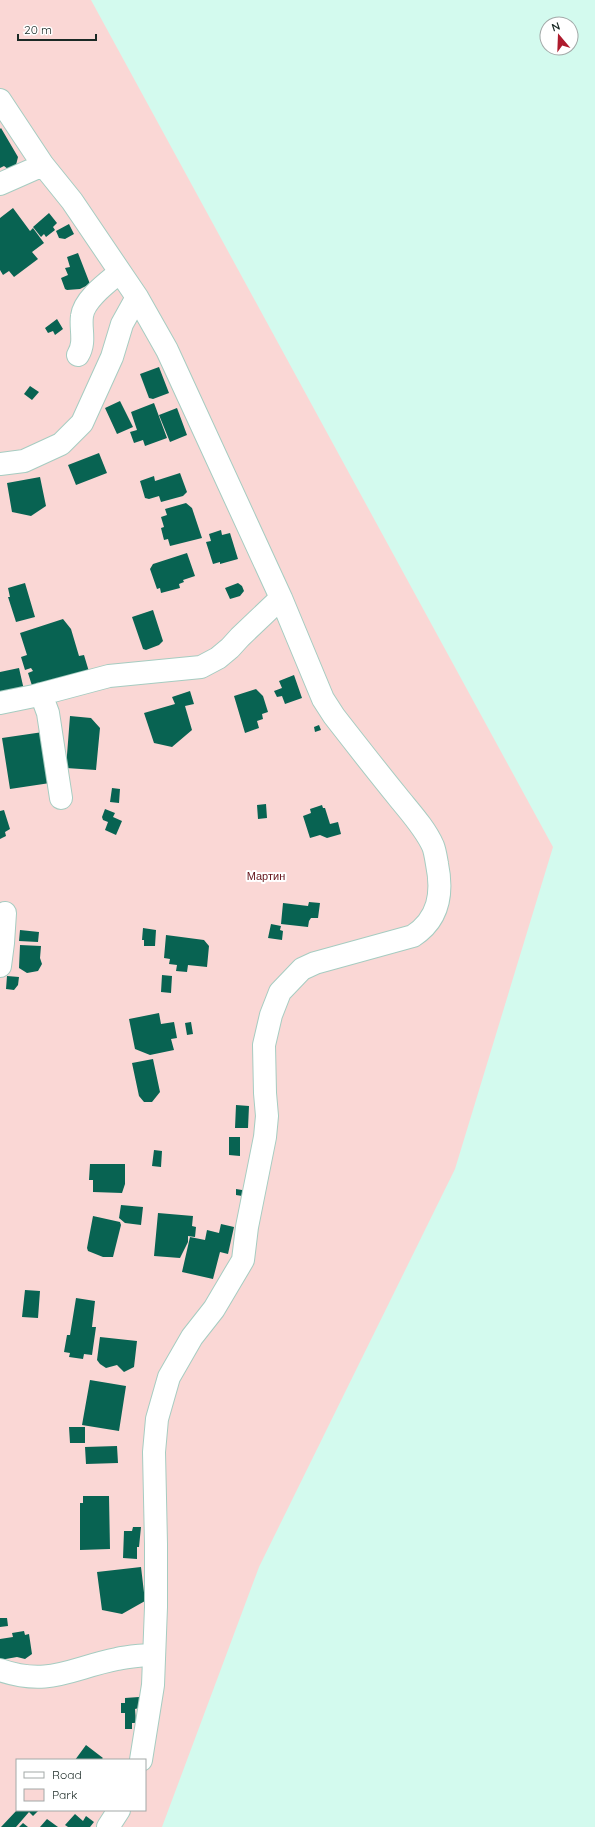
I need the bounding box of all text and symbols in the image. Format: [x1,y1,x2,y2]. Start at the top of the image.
scale bar [18,16,96,42]
north arrow [539,16,579,56]
text: N [550,19,562,34]
text: 20 m [24,22,52,37]
park label: Мартин [247,869,285,883]
legend [16,1759,146,1811]
text: Road [52,1767,82,1782]
text: Park [52,1787,77,1802]

